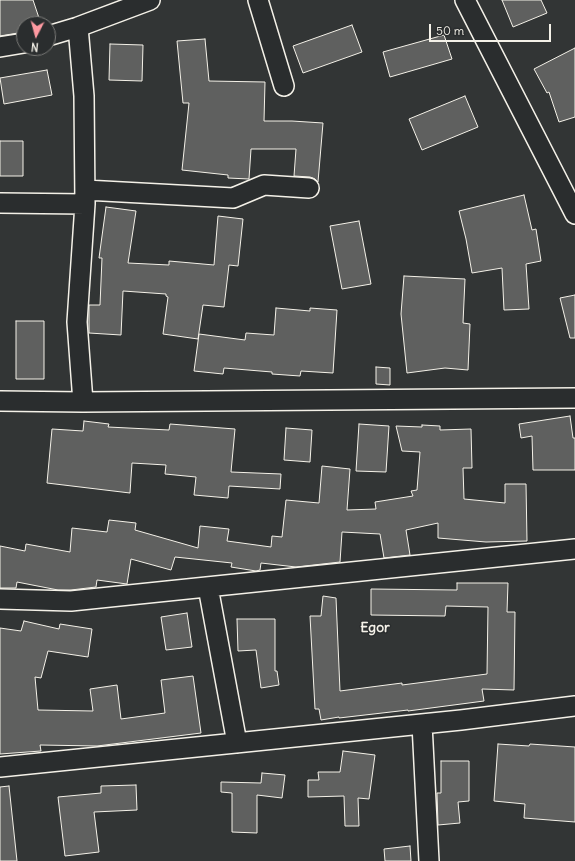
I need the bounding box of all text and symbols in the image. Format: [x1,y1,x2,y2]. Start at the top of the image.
north arrow [16,16,56,56]
scale bar [431,16,553,42]
text: 50 m [436,23,464,38]
text: N [30,40,39,54]
district label: Egor [360,620,390,636]

